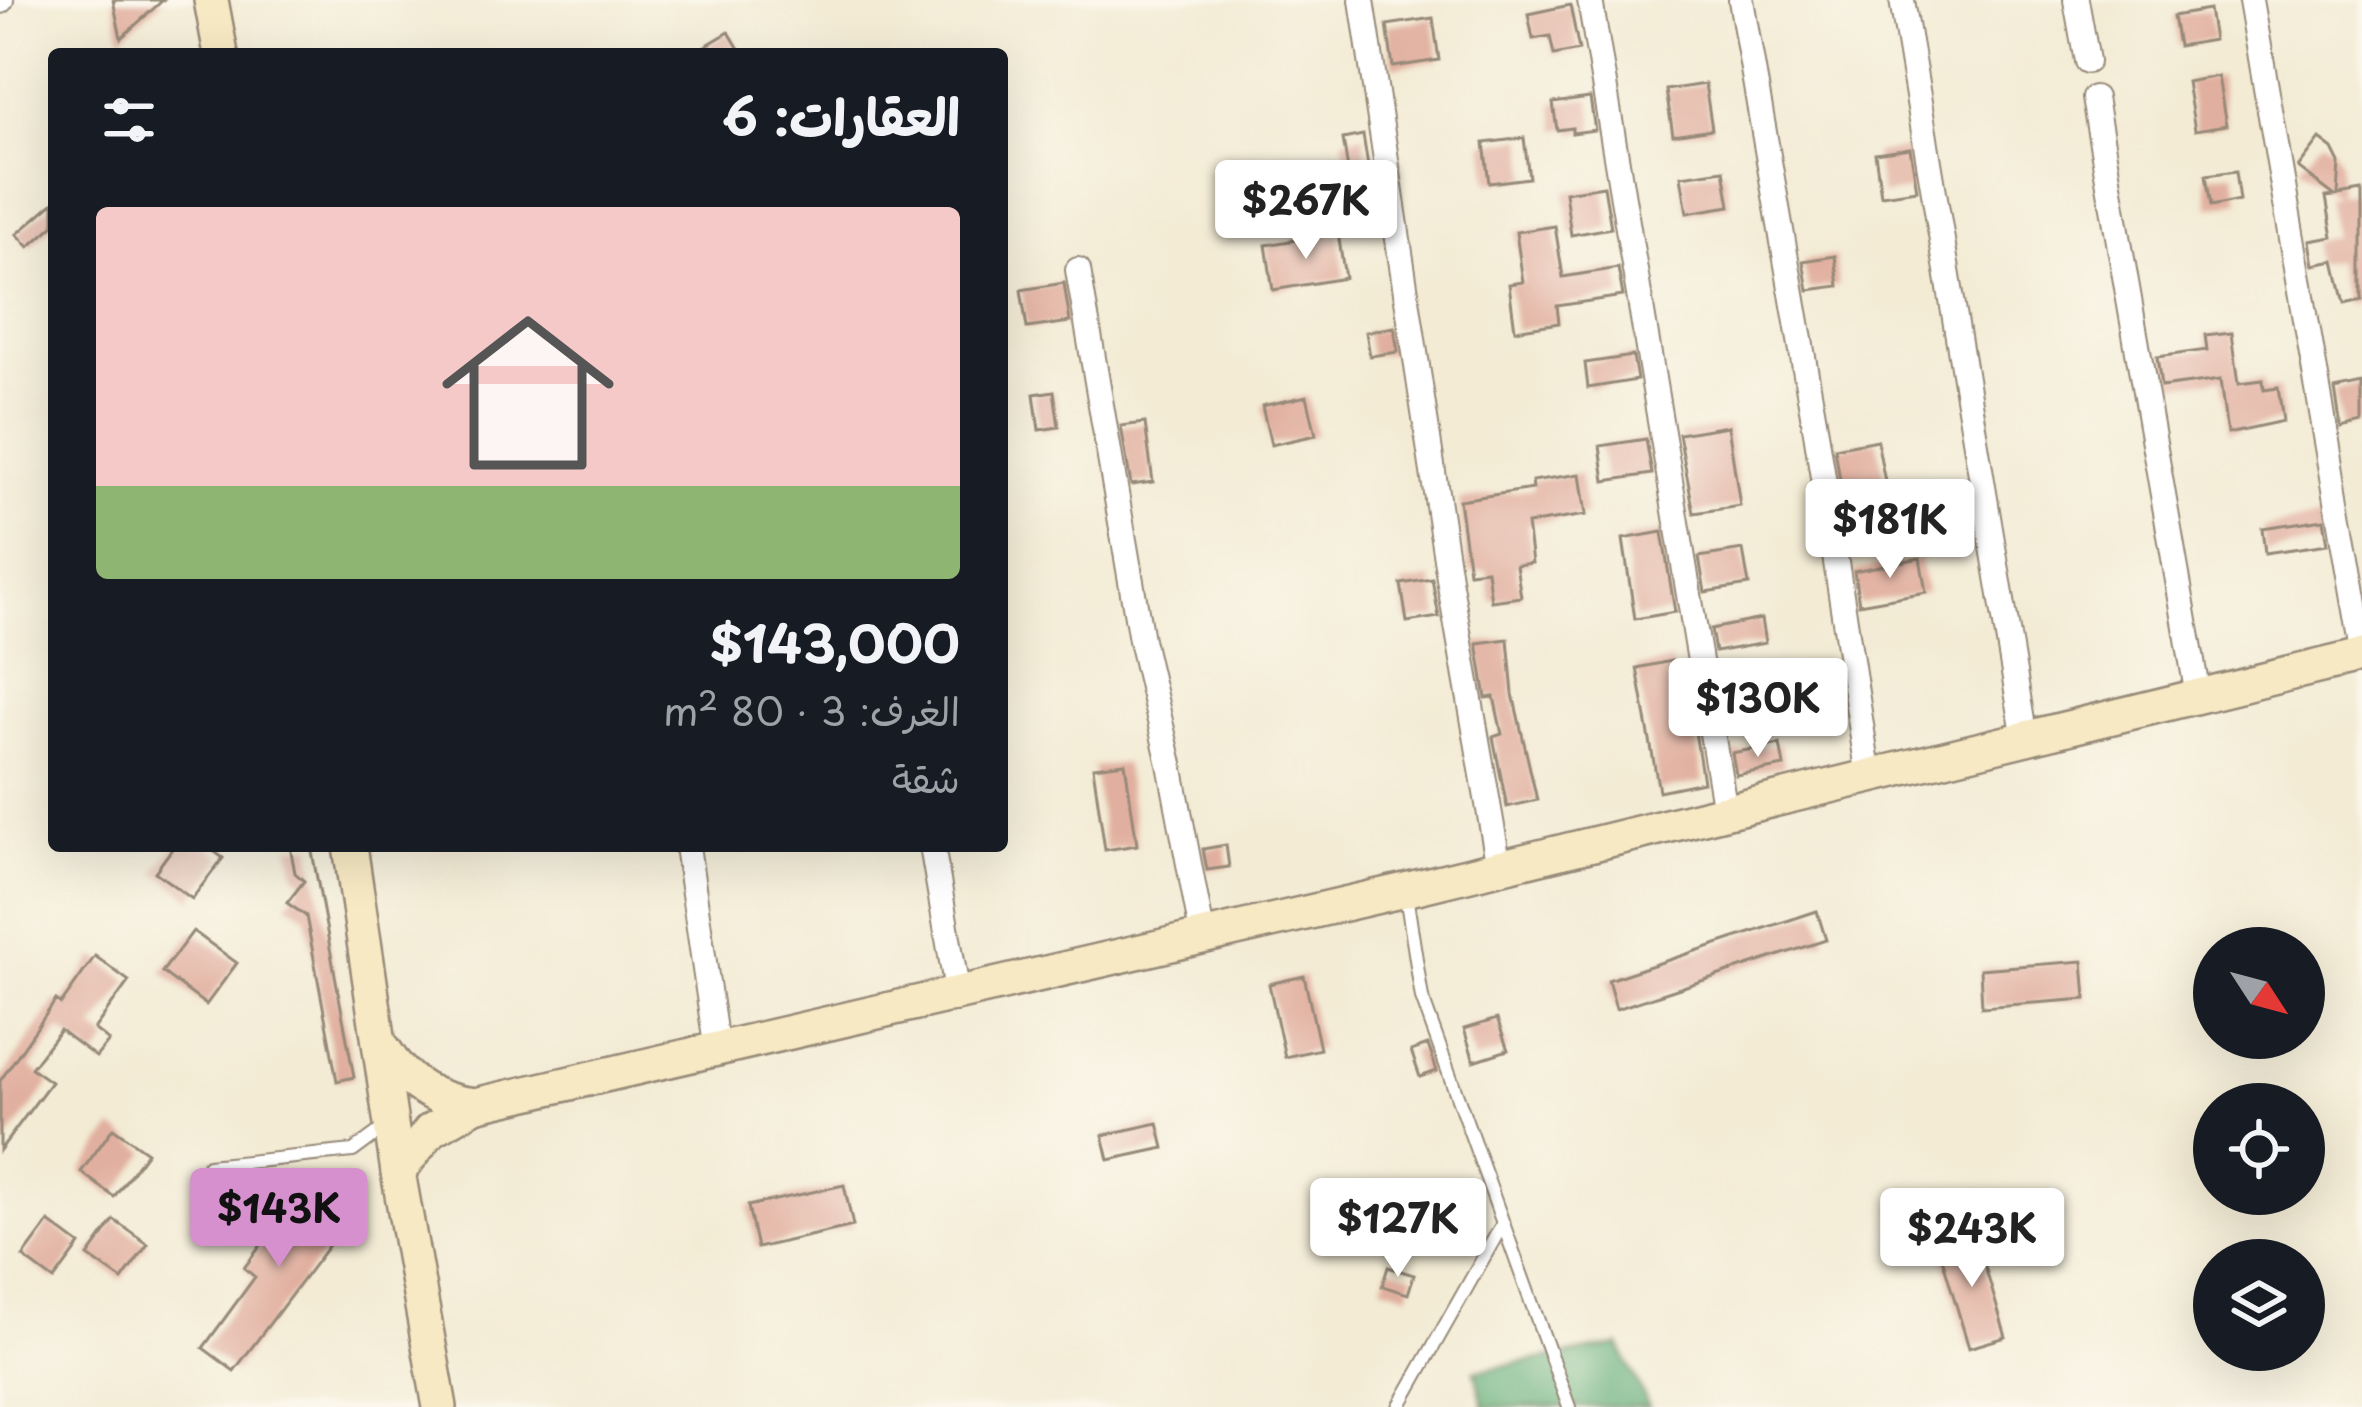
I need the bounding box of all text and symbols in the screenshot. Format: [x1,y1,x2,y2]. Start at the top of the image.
text: العقارات: 6 [722,76,960,153]
icon: filters [96,87,162,153]
pin: $267K [1222,160,1390,262]
text: $267K [1242,169,1370,228]
icon: home [420,285,636,501]
pin: $181K [1806,479,1974,581]
text: $181K [1833,488,1947,547]
text: $143,000 [710,603,960,680]
pin: $130K [1674,658,1842,760]
text: $130K [1696,667,1820,726]
text: الغرف: 3 · 80 m² [663,680,960,739]
text: شقة [892,747,960,806]
north arrow [2193,927,2325,1059]
map controls [2193,927,2325,1371]
button: locate [2193,1083,2325,1215]
pin: $143K [195,1168,363,1270]
text: $143K [217,1177,341,1236]
pin: $127K [1314,1178,1482,1280]
text: $127K [1337,1187,1459,1246]
pin: $243K [1888,1188,2056,1290]
text: $243K [1907,1197,2037,1256]
button: layers [2193,1239,2325,1371]

